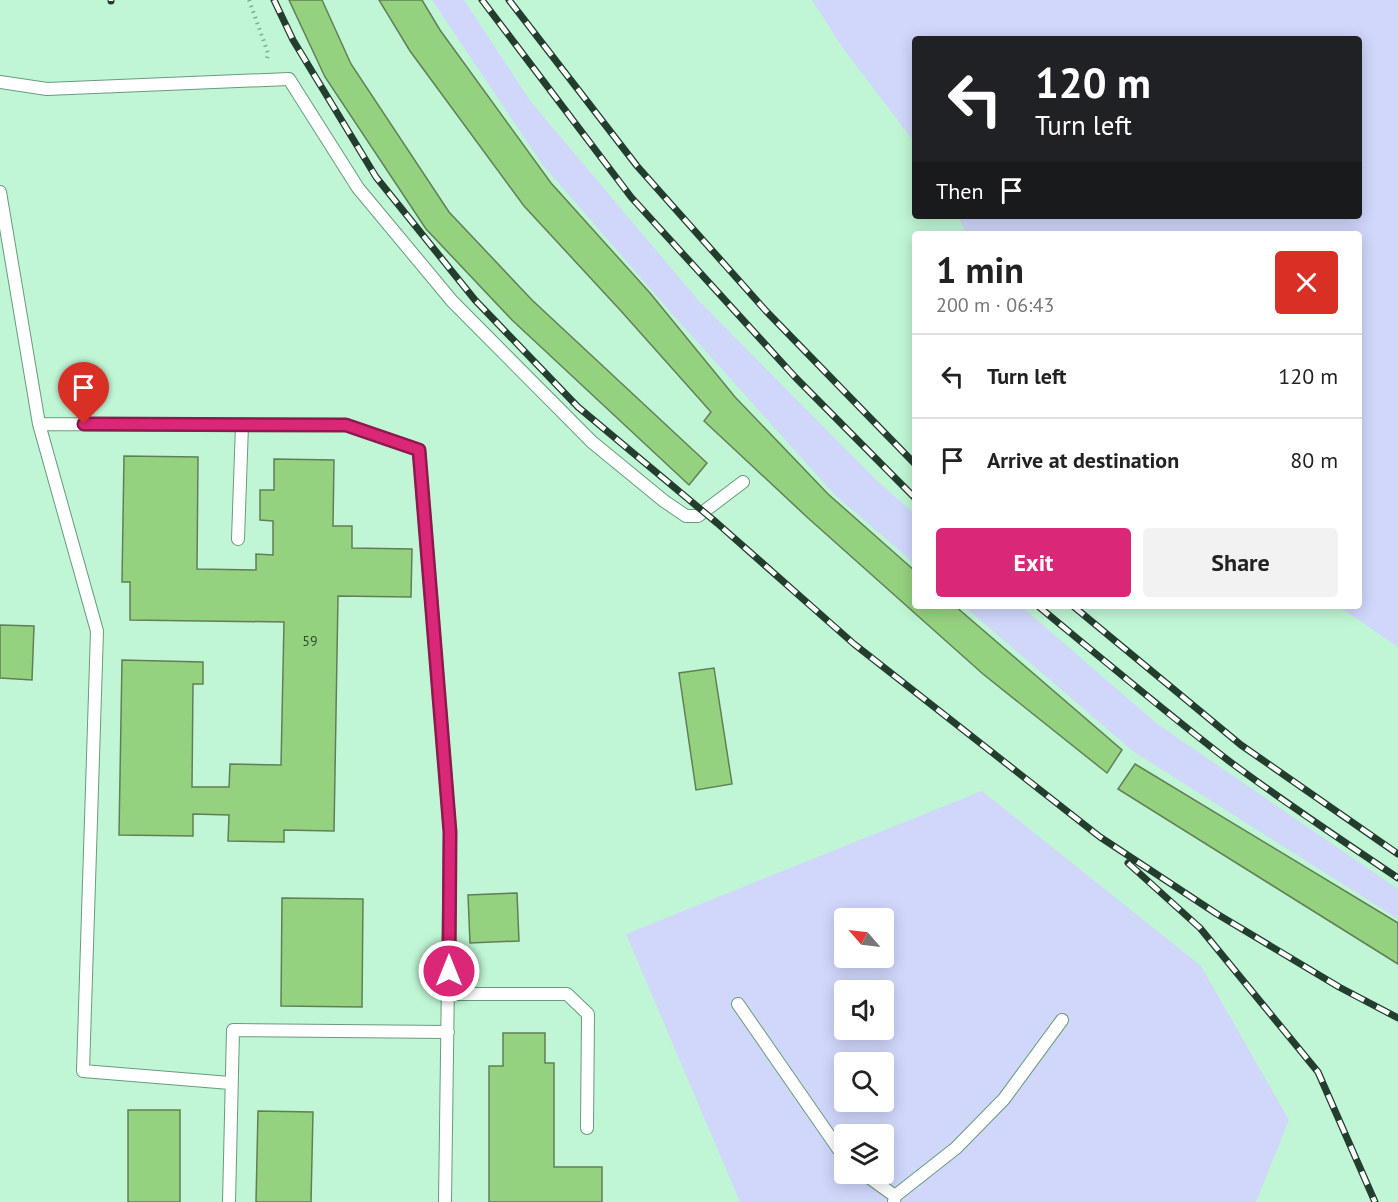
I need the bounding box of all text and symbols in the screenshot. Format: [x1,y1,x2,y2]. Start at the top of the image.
text: 120 m [1035,55,1151,110]
icon: left [936,60,1014,138]
text: Turn left [1035,108,1132,142]
icon: arrive [995,174,1028,207]
text: Then [936,177,983,205]
text: 1 min [936,246,1024,293]
button: close [1275,251,1338,314]
text: 200 m · 06:43 [936,292,1054,318]
icon: left [936,360,969,393]
pin [58,362,109,424]
text: Turn left [987,362,1067,390]
text: 120 m [1278,362,1338,390]
icon: arrive [67,371,100,404]
icon: arrive [936,444,969,477]
text: Arrive at destination [987,446,1179,474]
text: 80 m [1290,446,1338,474]
button: Exit [936,528,1131,597]
button: Share [1143,528,1338,597]
house number: 59 [302,632,318,650]
north arrow [834,908,894,968]
map controls [834,908,894,1184]
position arrow [417,939,481,1003]
button: sound [834,980,894,1040]
button: search [834,1052,894,1112]
button: layers [834,1124,894,1184]

